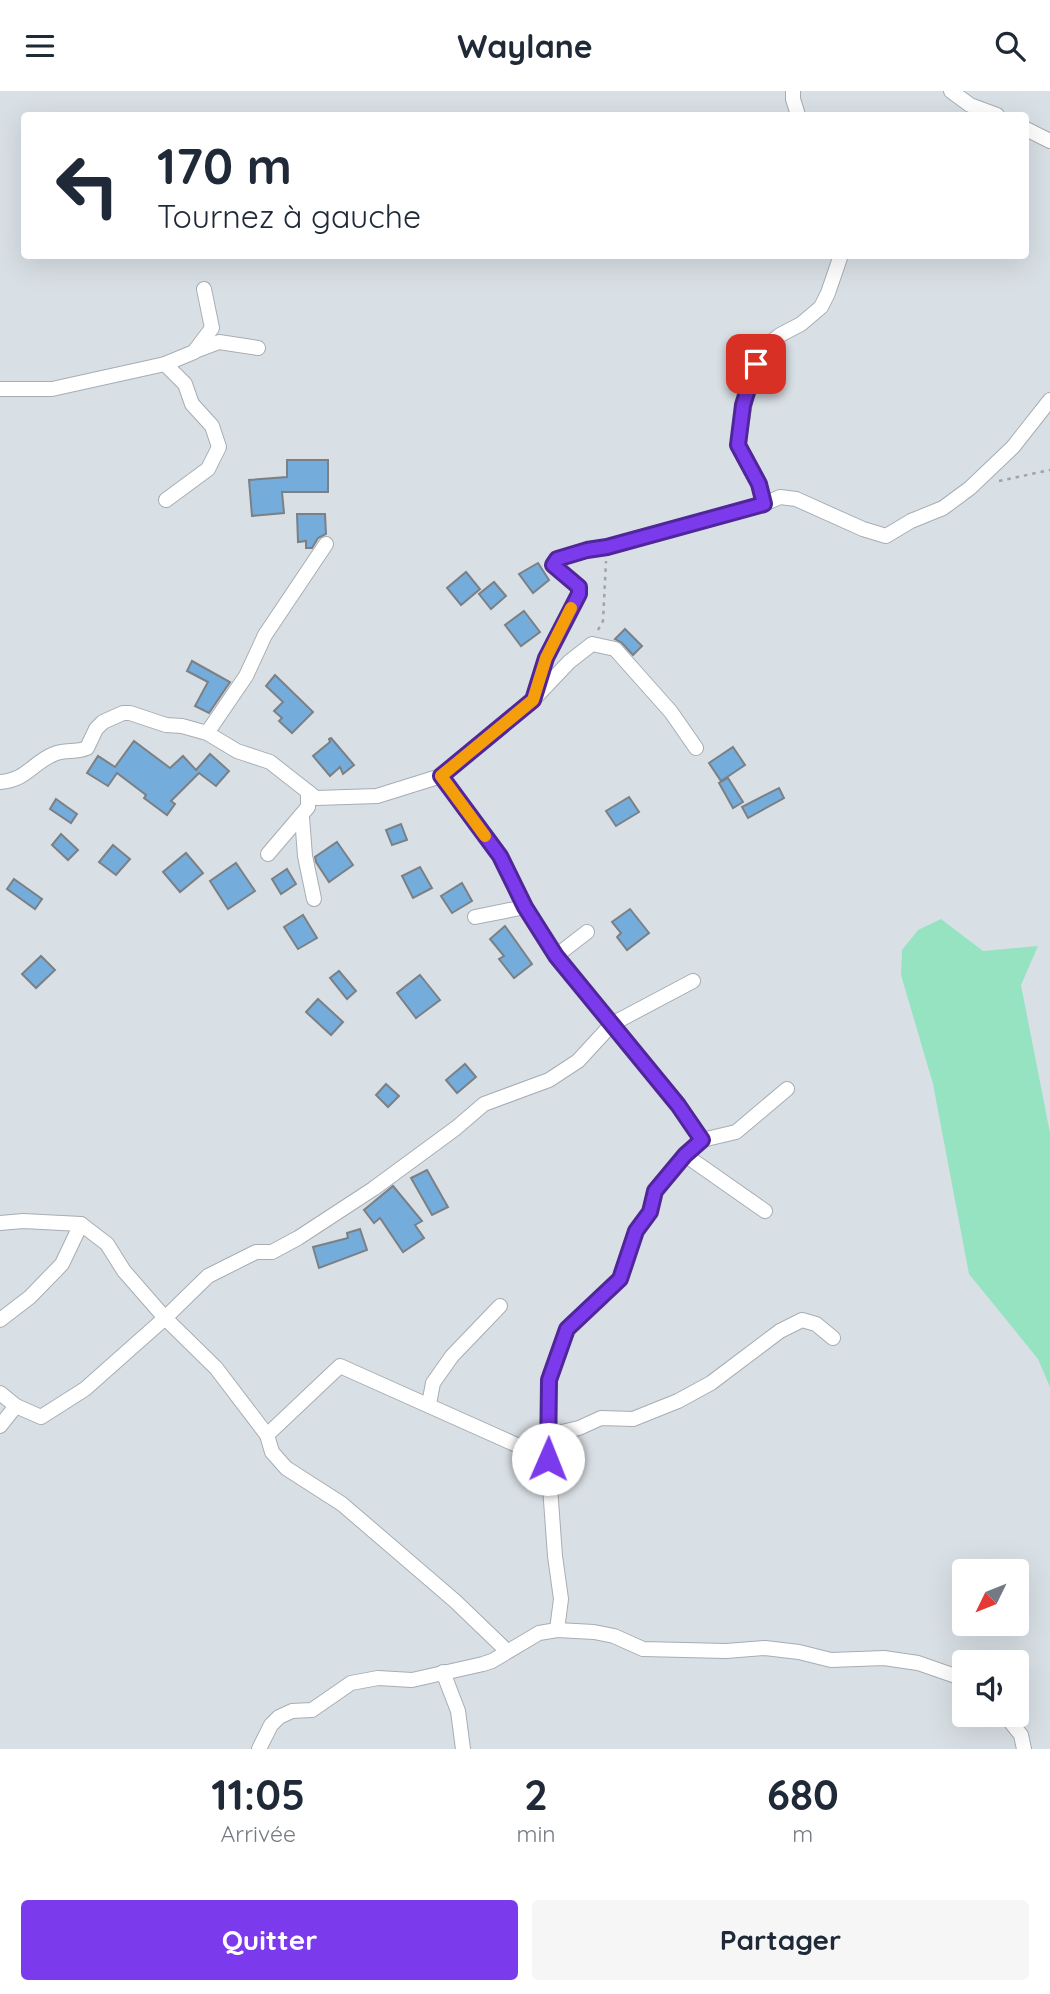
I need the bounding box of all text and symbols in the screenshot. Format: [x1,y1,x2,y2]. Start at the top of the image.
text: Waylane [457,26,593,66]
icon: menu [21,27,59,65]
icon: search [991,27,1029,65]
text: 170 m [157,135,292,196]
icon: left [42,140,133,231]
text: Tournez à gauche [157,196,421,236]
pin [726,334,786,394]
icon: arrive [737,345,775,383]
position arrow [511,1422,585,1496]
north arrow [952,1559,1029,1636]
map controls [952,1559,1029,1727]
button: sound [952,1650,1029,1727]
text: 11:05 [211,1768,305,1821]
text: 2 [524,1768,548,1821]
text: 680 [767,1768,839,1821]
text: Arrivée [220,1819,296,1848]
text: min [516,1819,556,1848]
text: m [792,1819,813,1848]
button: Quitter [21,1900,518,1980]
button: Partager [532,1900,1029,1980]

